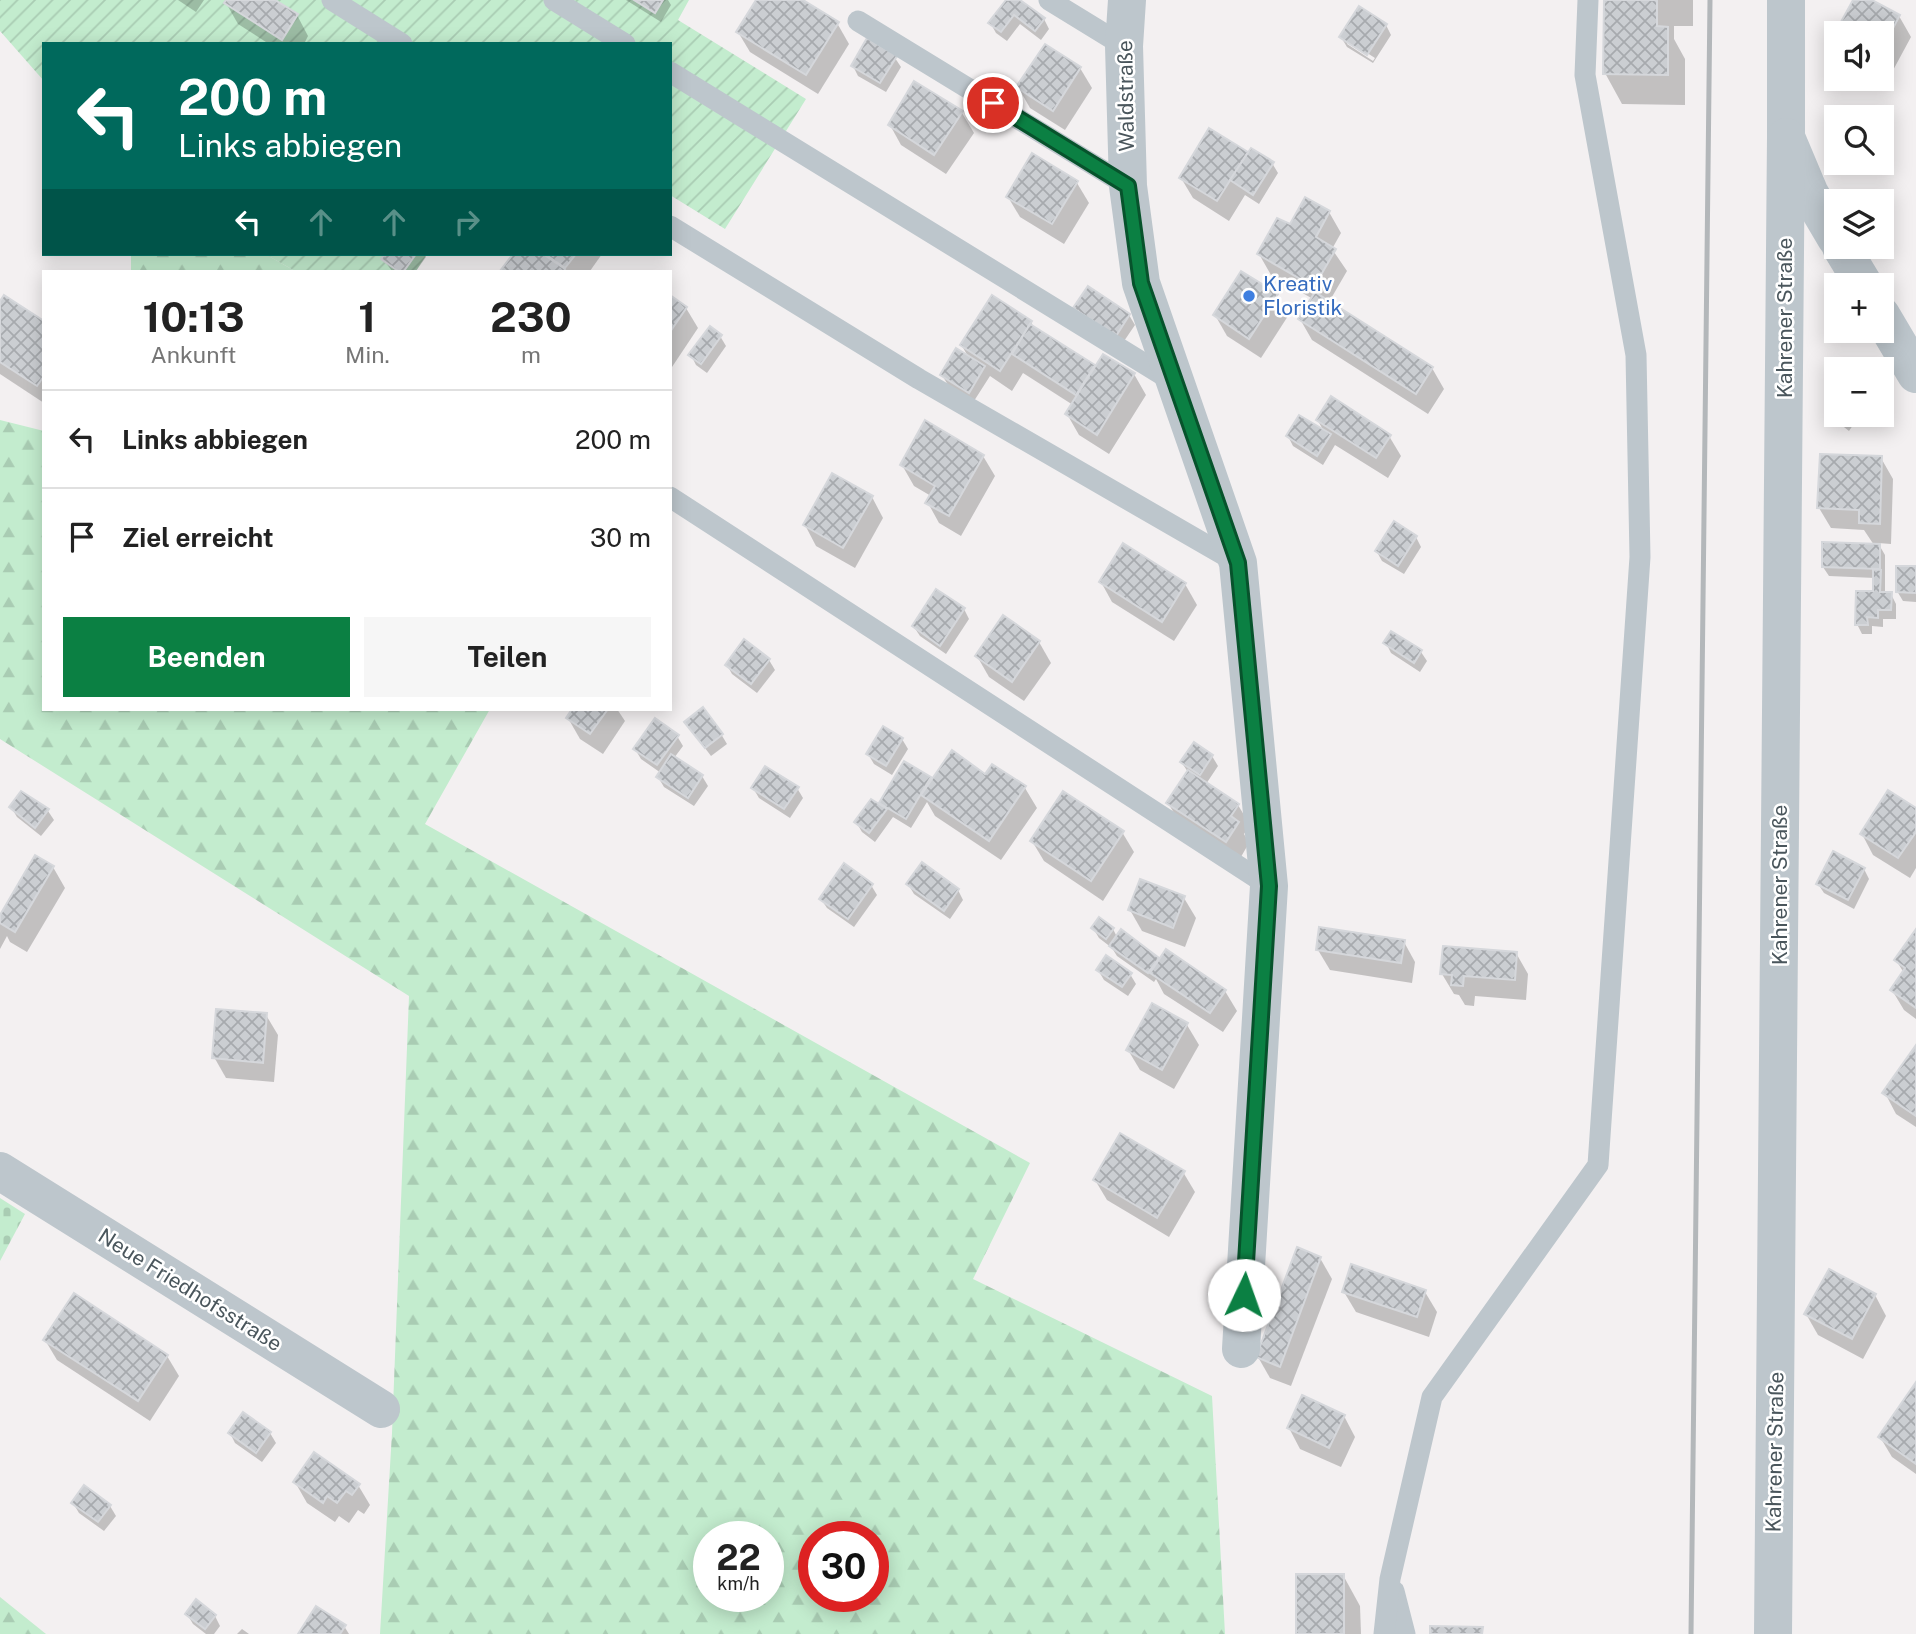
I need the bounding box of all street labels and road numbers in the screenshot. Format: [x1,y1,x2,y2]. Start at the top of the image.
street label: Waldstraße [1112,40,1139,152]
street label: Kahrener Straße [1772,238,1797,398]
street label: Kahrener Straße [1767,805,1792,965]
street label: Neue Friedhofsstraße [94,1223,287,1356]
street label: Kahrener Straße [1761,1371,1788,1533]

